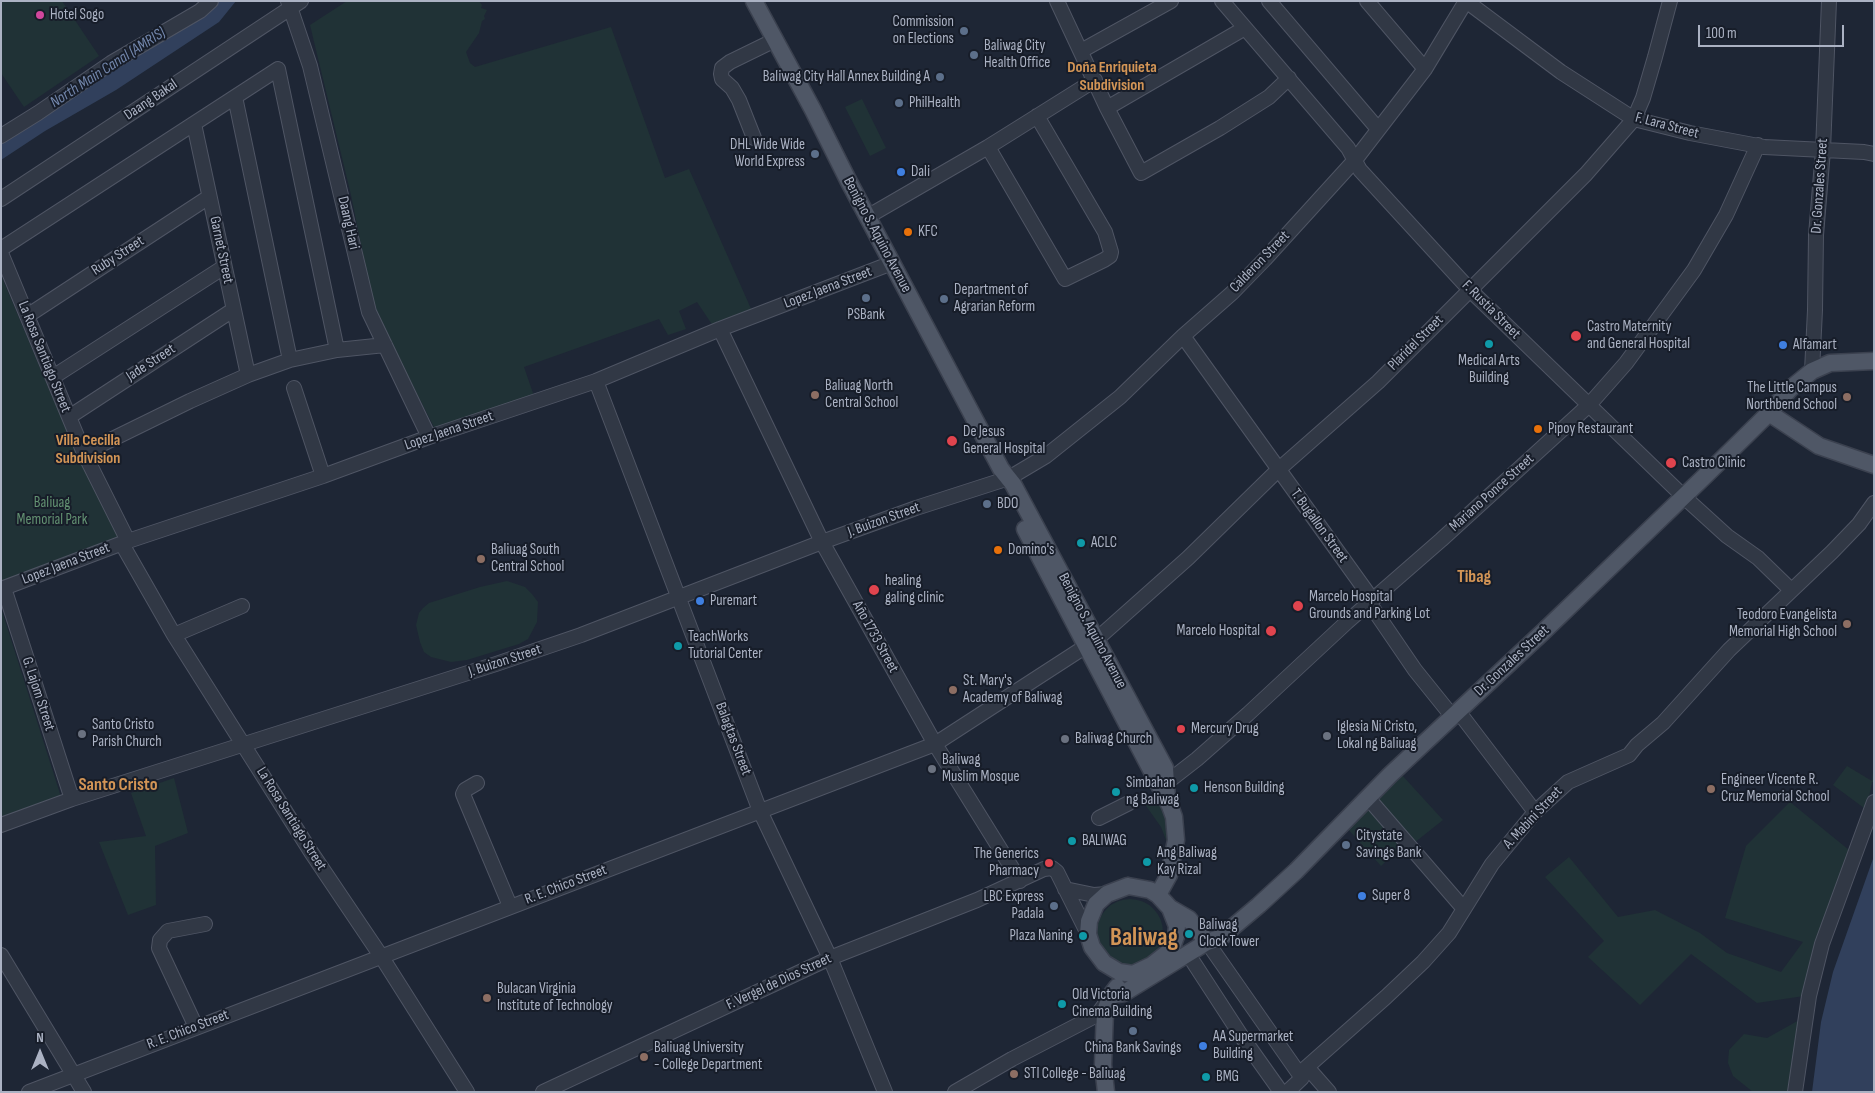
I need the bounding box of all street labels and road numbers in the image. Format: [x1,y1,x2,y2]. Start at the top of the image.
street label: Daang Bakal [121,76,181,124]
street label: F. Lara Street [1633,109,1701,143]
street label: Dr. Gonzales Street [1808,138,1832,234]
street label: Benigno S. Aquino Avenue [839,174,915,296]
street label: Daang Hari [333,195,363,251]
street label: Garnet Street [205,215,237,285]
street label: Calderon Street [1226,227,1294,297]
street label: Ruby Street [88,232,148,280]
street label: Lopez Jaena Street [781,263,875,313]
street label: F. Rustia Street [1458,277,1524,343]
street label: La Rosa Santiago Street [14,299,74,415]
street label: Plaridel Street [1384,311,1448,375]
street label: Jade Street [123,340,179,386]
street label: Lopez Jaena Street [402,407,496,455]
street label: Mariano Ponce Street [1446,450,1538,536]
street label: T. Bugallon Street [1286,486,1352,566]
street label: J. Buizon Street [845,499,923,541]
street label: Lopez Jaena Street [19,539,113,589]
street label: Benigno S. Aquino Avenue [1054,570,1130,692]
street label: Año 1733 Street [848,598,902,676]
street label: Dr. Gonzales Street [1471,622,1553,700]
street label: J. Buizon Street [466,641,544,681]
street label: G. Lajom Street [18,655,58,733]
street label: Balagtas Street [711,700,755,778]
street label: La Rosa Santiago Street [252,764,330,874]
street label: A. Mabini Street [1500,783,1566,853]
street label: R. E. Chico Street [523,861,609,909]
street label: F. Vergel de Dios Street [724,950,834,1014]
street label: R. E. Chico Street [145,1006,231,1054]

